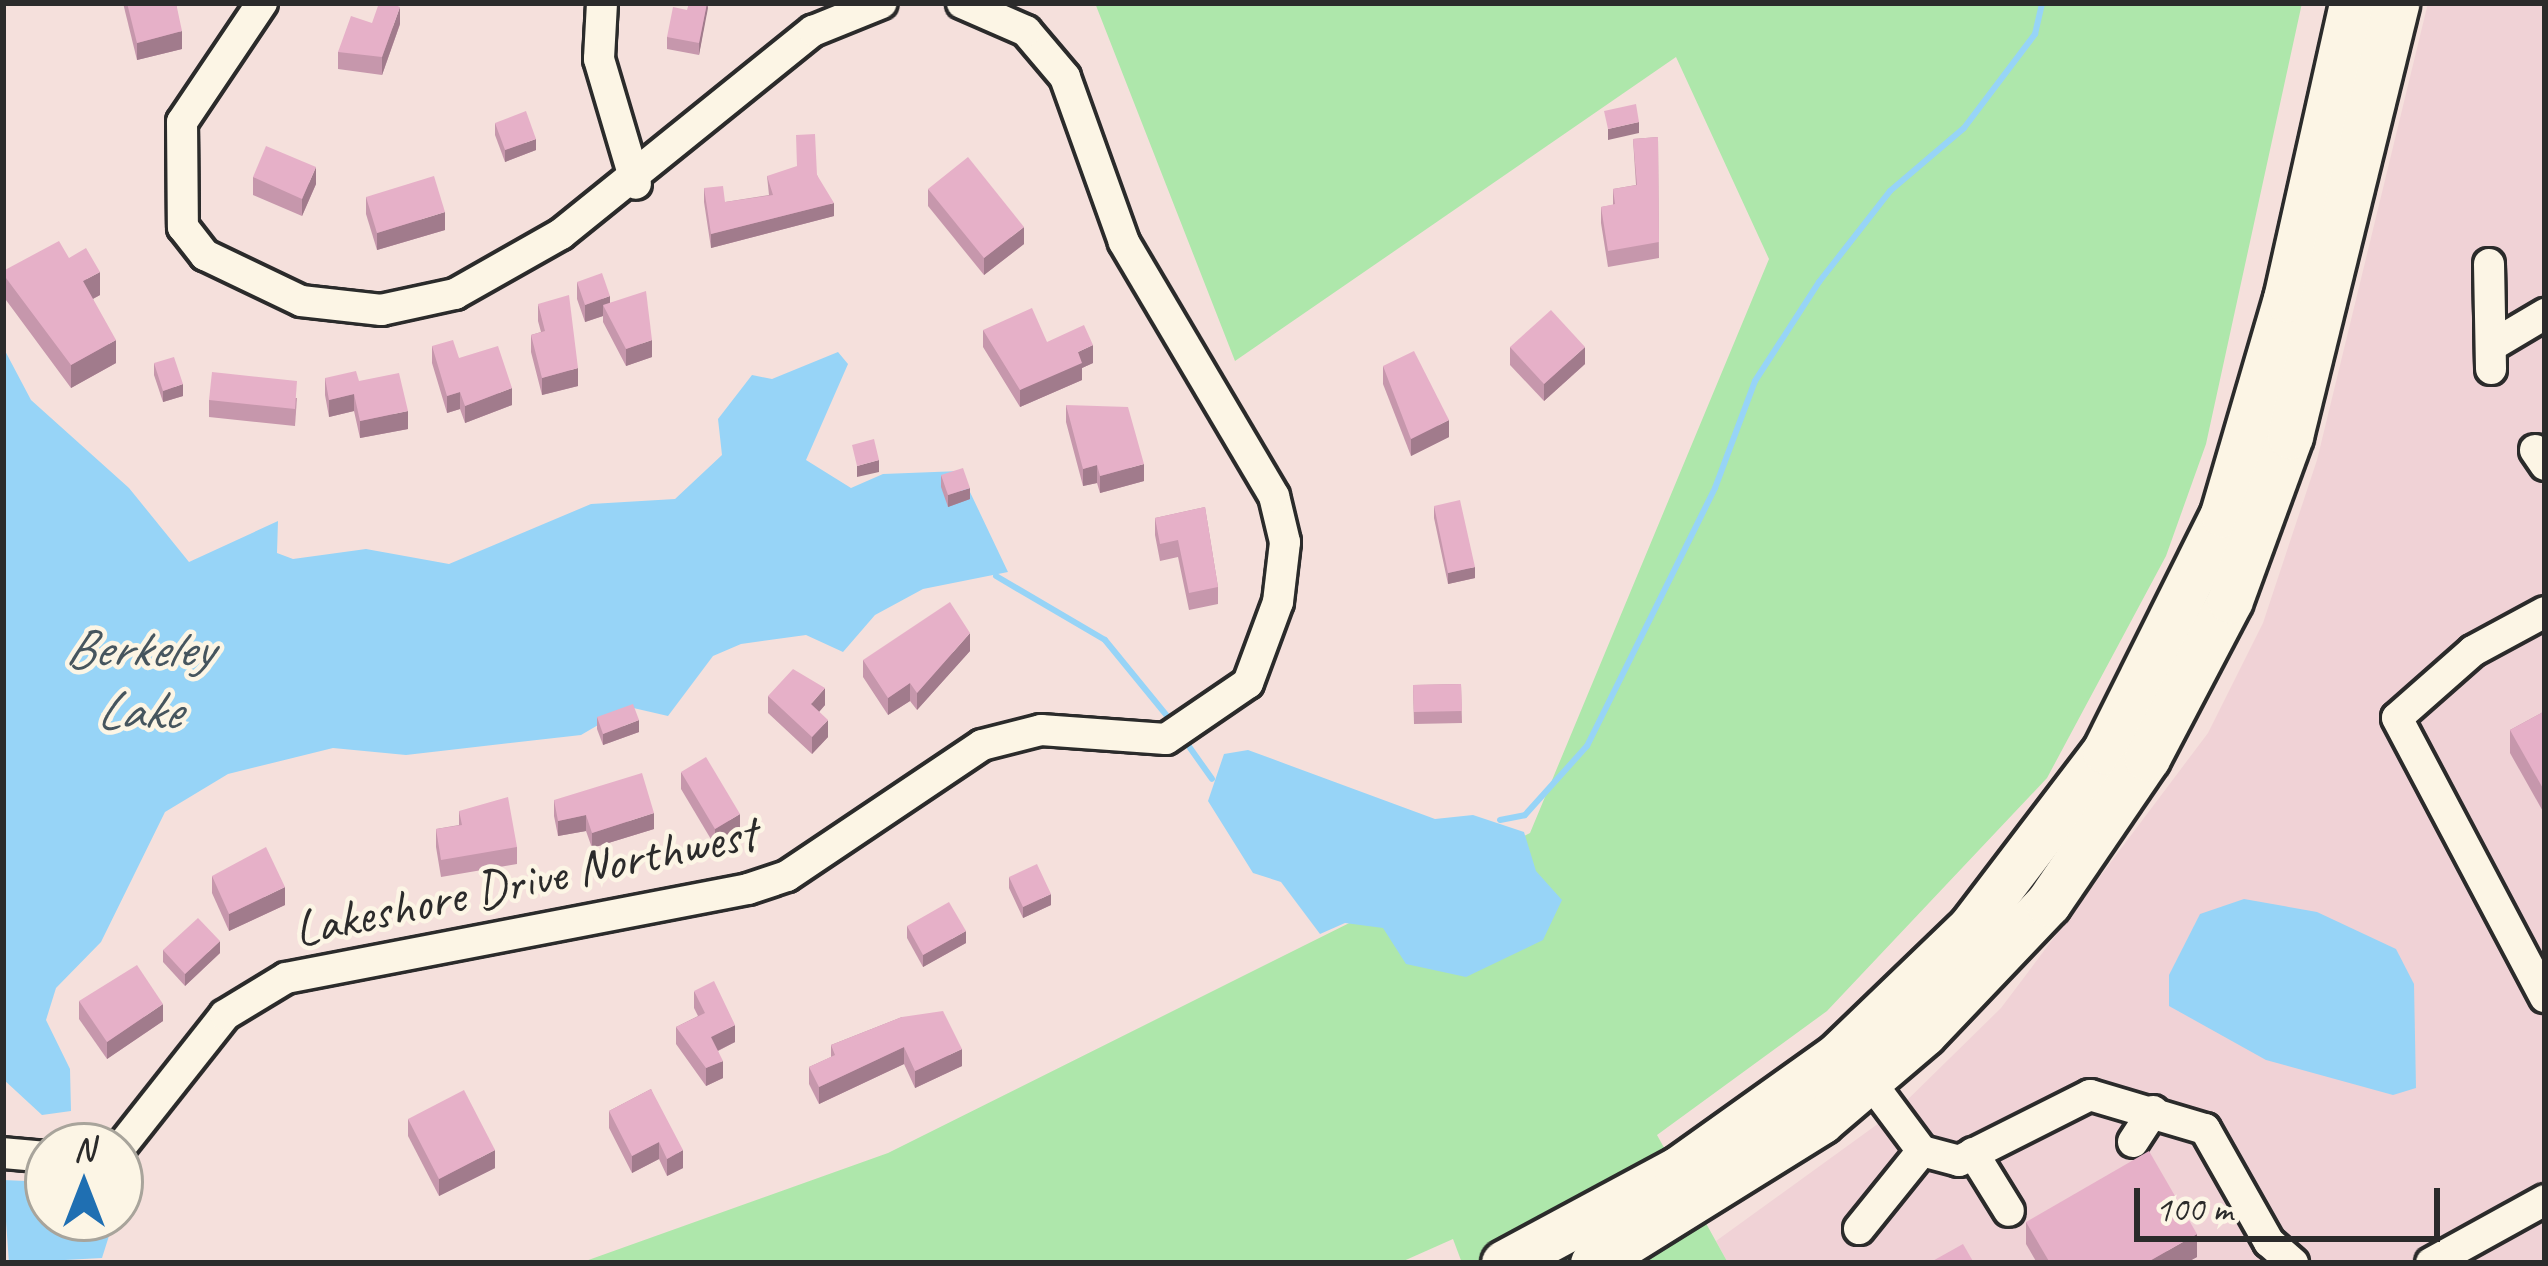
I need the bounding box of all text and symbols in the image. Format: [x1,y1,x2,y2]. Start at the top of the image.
water label: Berkeley Lake [64,616,212,742]
street label: Lakeshore Drive Northwest [287,802,763,960]
north arrow [24,1122,144,1242]
text: N [74,1128,94,1170]
scale bar [2140,1164,2446,1238]
text: 100 m [2155,1186,2232,1232]

